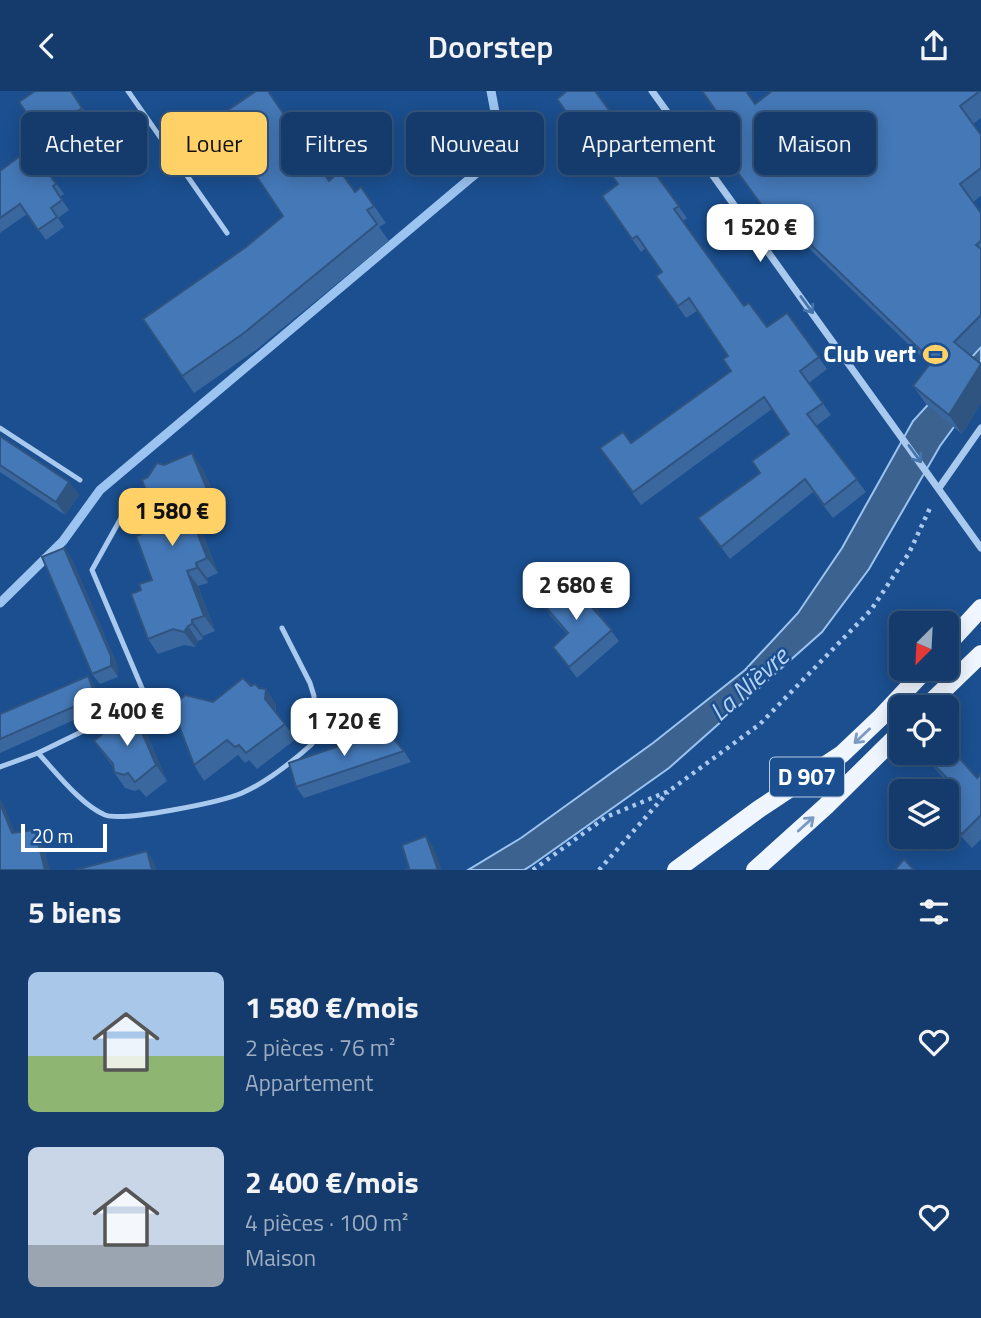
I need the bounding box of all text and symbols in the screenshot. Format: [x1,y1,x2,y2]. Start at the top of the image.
text: Doorstep [428,22,553,70]
icon: back [28,27,66,65]
icon: share [915,27,953,65]
chip: Acheter [21,112,147,175]
chip: Louer [161,112,267,175]
chip: Filtres [281,112,392,175]
chip: Nouveau [406,112,544,175]
chip: Appartement [558,112,740,175]
chip: Maison [754,112,876,175]
pin: 1 520 € [695,205,825,264]
text: 1 520 € [723,209,797,244]
one-way arrow [800,295,814,314]
place label: Club vert [823,335,916,371]
sports icon: Club vert [922,340,950,368]
one-way arrow [907,444,922,463]
pin: 1 580 € [107,489,237,548]
text: 1 580 € [135,493,209,528]
pin: 2 680 € [511,563,641,622]
text: 2 680 € [539,567,613,602]
north arrow [889,611,959,681]
map controls [889,611,959,849]
water label: La Nièvre [700,636,799,730]
pin: 2 400 € [62,689,192,748]
text: 2 400 € [90,693,164,728]
button: locate [889,695,959,765]
pin: 1 720 € [279,699,409,758]
text: 1 720 € [307,703,381,738]
one-way arrow [854,727,871,744]
road number: D 907 [770,757,844,797]
button: layers [889,779,959,849]
one-way arrow [797,816,814,833]
scale bar [21,821,107,853]
text: 20 m [32,821,73,850]
text: 5 biens [28,889,122,935]
icon: filters [915,893,953,931]
text: 1 580 €/mois [245,984,419,1030]
icon: home [84,1000,168,1084]
icon: heart [915,1023,953,1061]
text: 2 pièces · 76 m² [245,1030,396,1065]
text: Appartement [245,1065,373,1100]
text: 2 400 €/mois [245,1159,419,1205]
icon: home [84,1175,168,1259]
icon: heart [915,1198,953,1236]
text: 4 pièces · 100 m² [245,1205,408,1240]
text: Maison [245,1240,316,1275]

